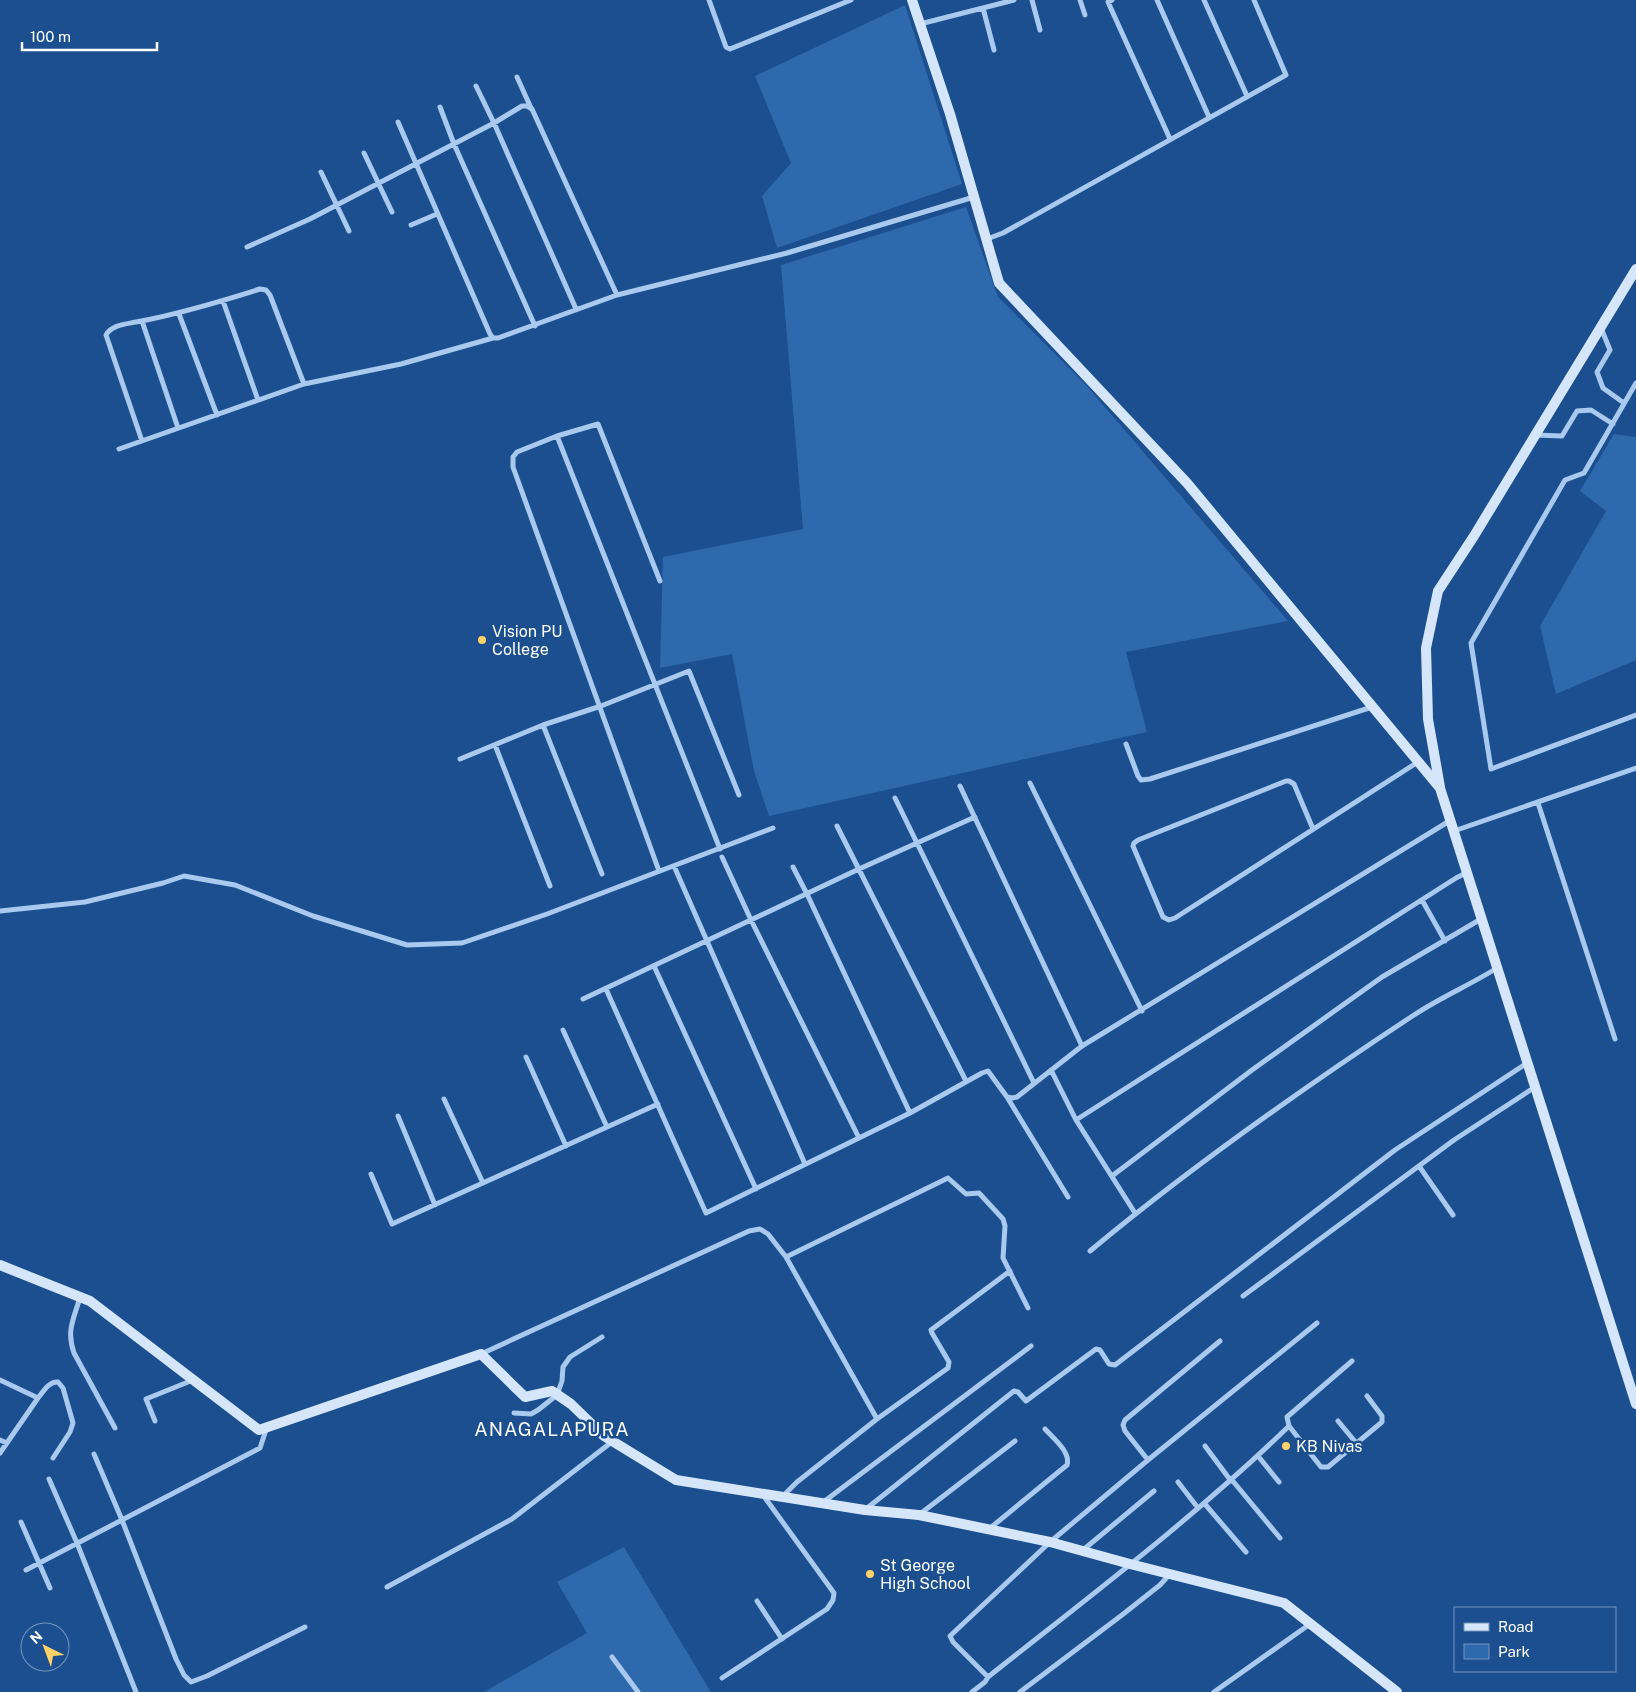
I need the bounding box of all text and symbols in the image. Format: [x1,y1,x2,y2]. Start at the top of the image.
scale bar [22,20,158,52]
text: 100 m [30,28,71,45]
place label: Vision PU College [492,622,562,659]
marker: Vision PU College [476,634,488,646]
district label: ANAGALAPURA [474,1418,630,1440]
place label: KB Nivas [1296,1437,1362,1456]
marker: KB Nivas [1280,1440,1292,1452]
place label: St George High School [880,1556,971,1593]
marker: St George High School [864,1568,876,1580]
legend [1454,1607,1616,1672]
text: Road [1498,1618,1534,1635]
north arrow [20,1622,70,1672]
text: N [27,1628,46,1647]
text: Park [1498,1643,1530,1660]

